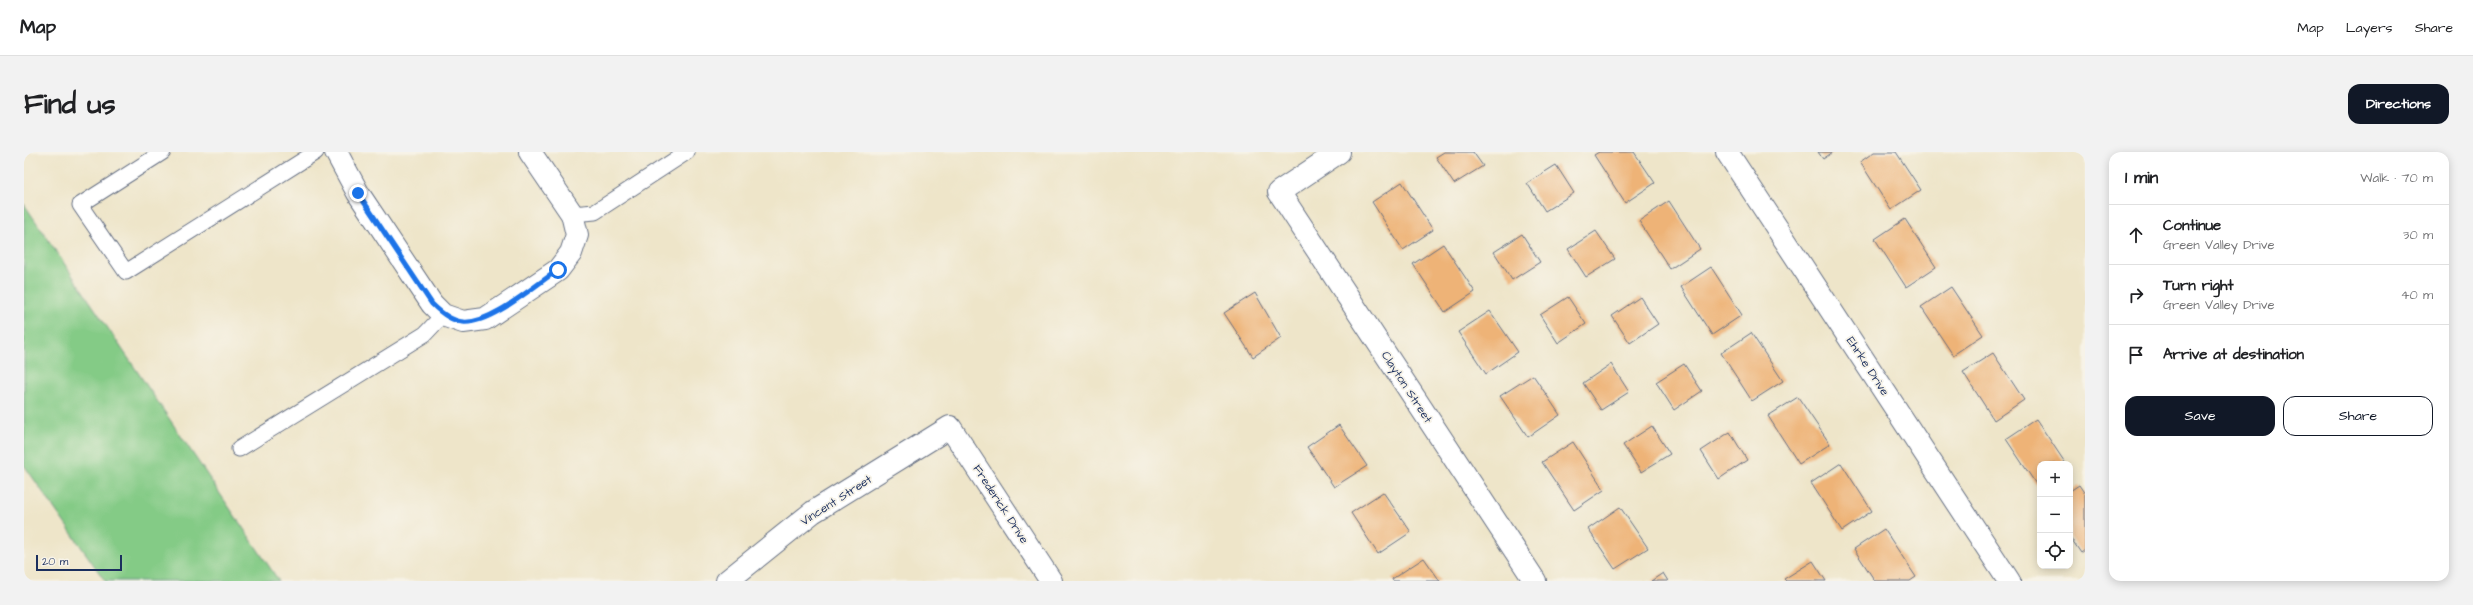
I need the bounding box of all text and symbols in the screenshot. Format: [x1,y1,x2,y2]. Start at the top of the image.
text: Map [20,14,56,41]
text: Map [2297,18,2324,38]
text: Layers [2346,18,2393,38]
text: Share [2415,18,2453,38]
button: Directions [2348,84,2449,124]
text: Find us [24,85,115,124]
text: 1 min [2125,166,2158,190]
text: Walk · 70 m [2360,169,2433,187]
route end [349,184,367,202]
text: Continue [2163,215,2221,236]
icon: ahead [2125,224,2147,246]
text: 30 m [2403,226,2433,244]
text: Green Valley Drive [2163,236,2275,254]
route start [549,261,567,279]
text: Turn right [2163,275,2234,296]
icon: right [2125,284,2147,306]
text: 40 m [2401,286,2433,304]
text: Green Valley Drive [2163,296,2275,314]
street label: Ehrke Drive [1842,333,1893,400]
icon: arrive [2125,344,2147,366]
text: Arrive at destination [2163,344,2304,365]
street label: Clayton Street [1376,348,1436,427]
button: Save [2125,396,2275,436]
button: Share [2283,396,2433,436]
street label: Frederick Drive [969,461,1033,548]
map controls [2037,461,2073,569]
button: + [2037,461,2073,497]
street label: Vincent Street [797,471,875,530]
button: − [2037,497,2073,533]
button: locate [2037,533,2073,569]
scale bar [36,553,122,572]
text: 20 m [42,554,68,569]

